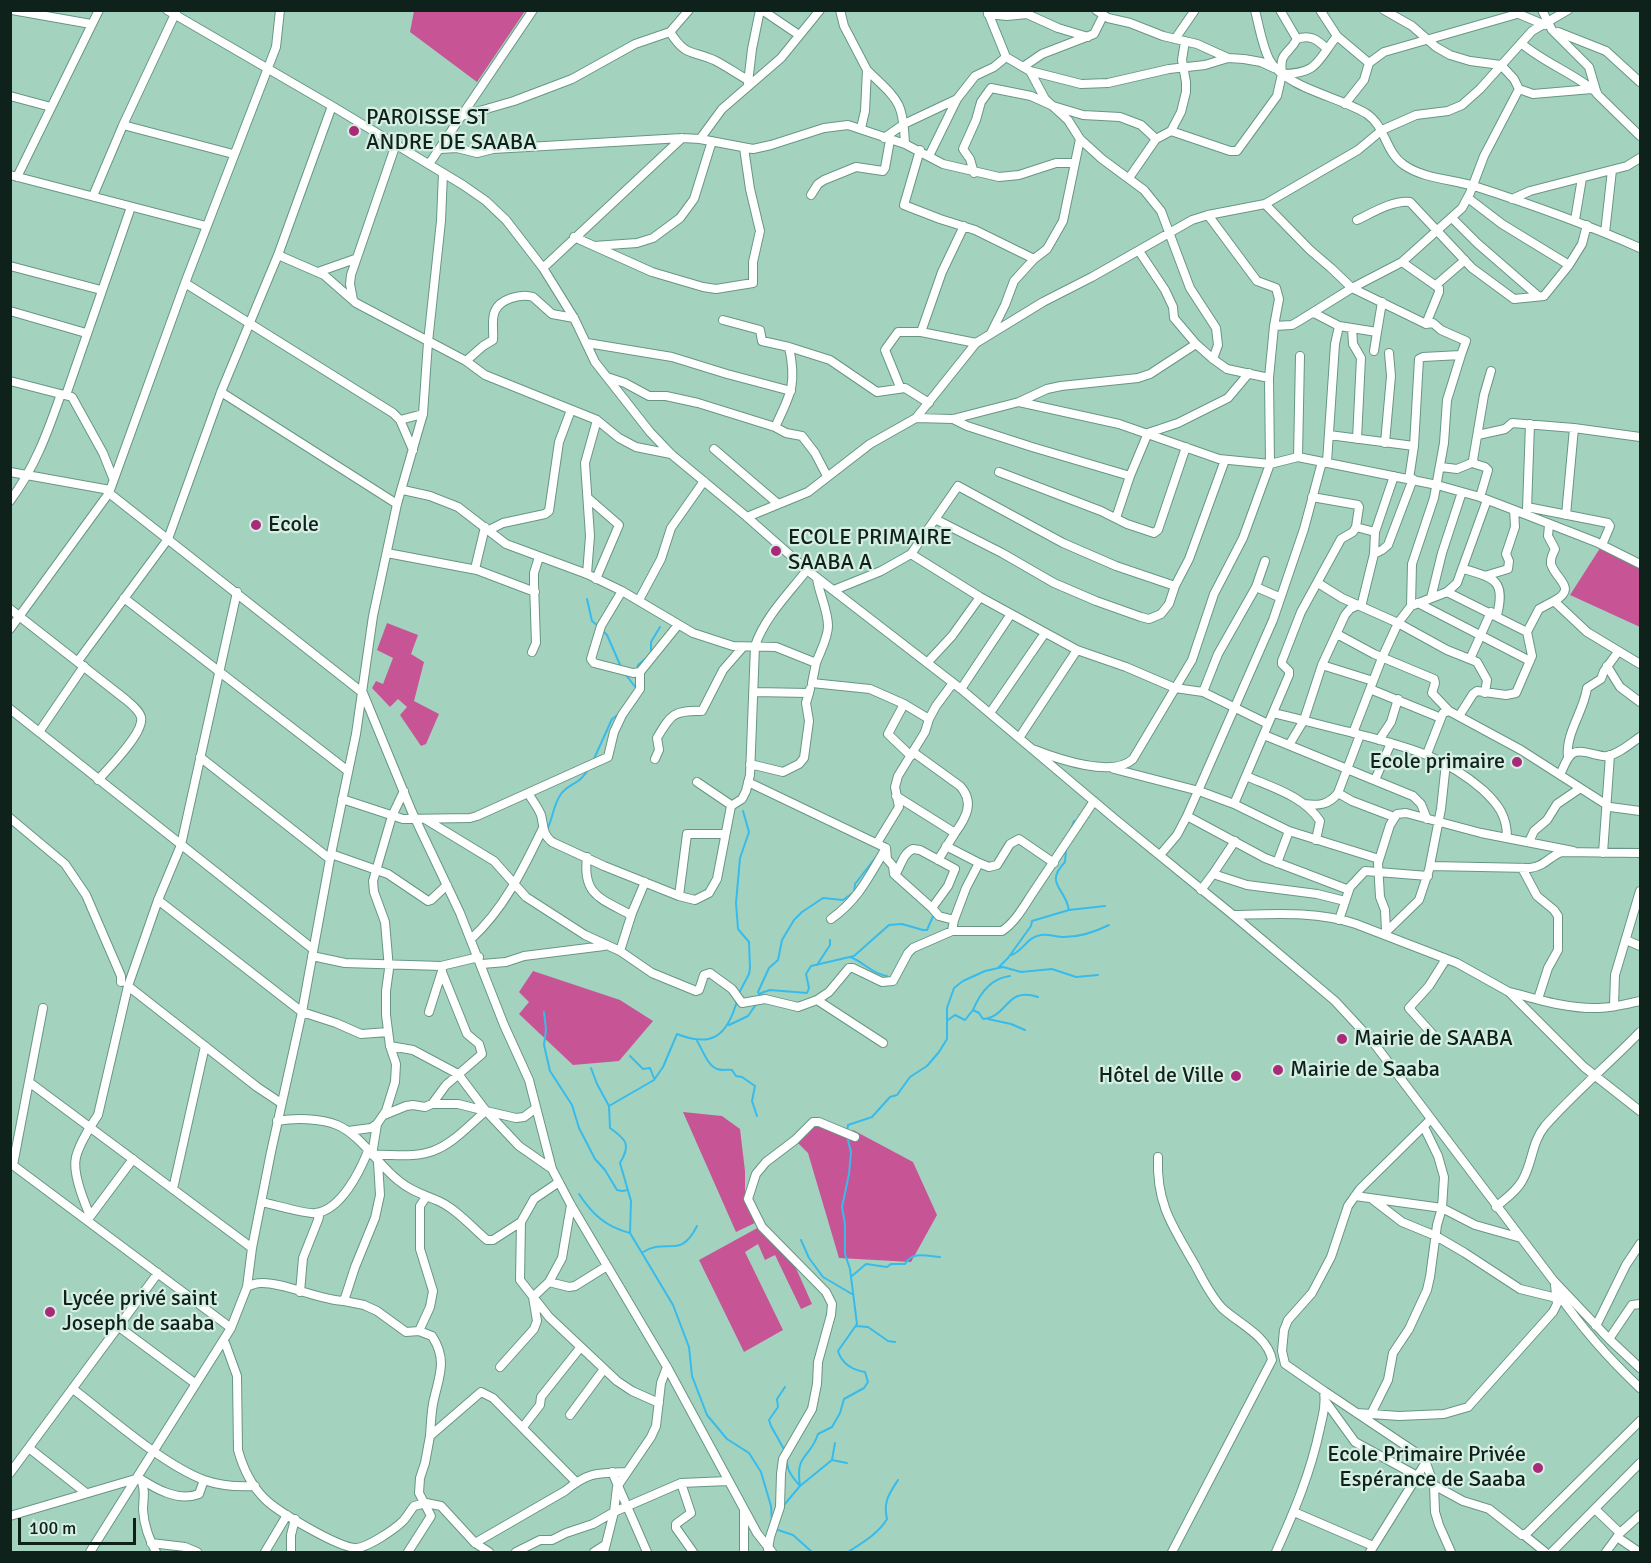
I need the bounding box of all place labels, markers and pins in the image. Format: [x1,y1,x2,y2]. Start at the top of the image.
place label: PAROISSE ST ANDRE DE SAABA [366,105,537,156]
marker: PAROISSE ST ANDRE DE SAABA [347,124,361,138]
place label: Ecole [268,512,319,538]
marker: Ecole [249,518,263,532]
place label: ECOLE PRIMAIRE SAABA A [788,525,952,576]
marker: ECOLE PRIMAIRE SAABA A [769,544,783,558]
place label: Ecole primaire [1370,749,1505,775]
marker: Ecole primaire [1510,755,1524,769]
place label: Mairie de SAABA [1354,1026,1513,1052]
marker: Mairie de SAABA [1335,1032,1349,1046]
place label: Mairie de Saaba [1290,1057,1440,1083]
place label: Hôtel de Ville [1099,1063,1224,1089]
marker: Mairie de Saaba [1271,1063,1285,1077]
marker: Hôtel de Ville [1229,1069,1243,1083]
place label: Lycée privé saint Joseph de saaba [62,1286,218,1338]
marker: Lycée privé saint Joseph de saaba [43,1305,57,1319]
place label: Ecole Primaire Privée Espérance de Saaba [1327,1442,1526,1494]
marker: Ecole Primaire Privée Espérance de Saaba [1531,1461,1545,1475]

